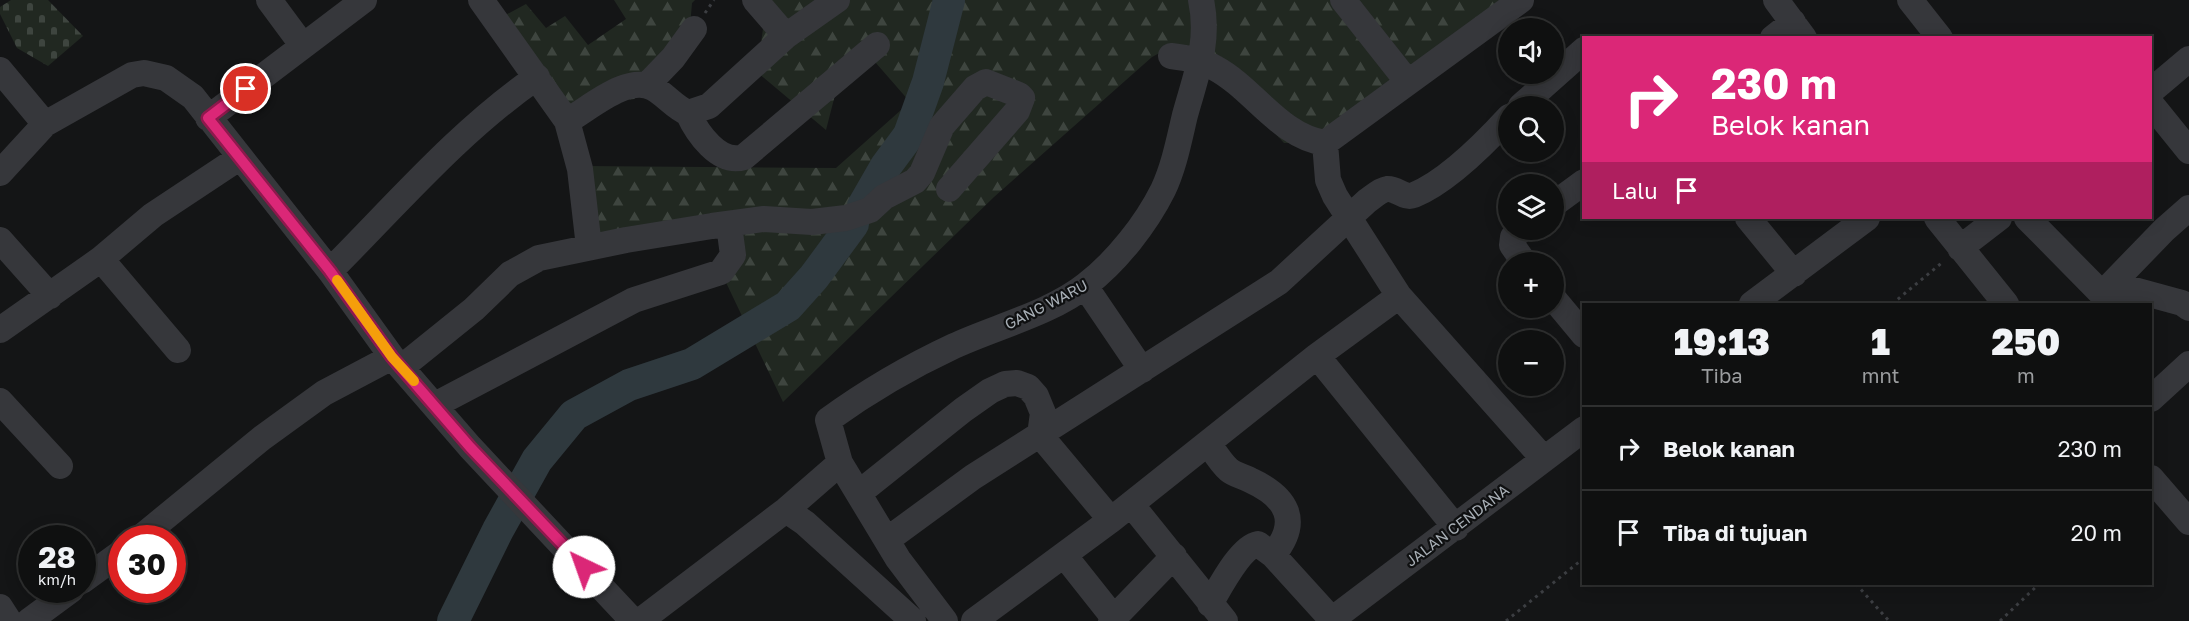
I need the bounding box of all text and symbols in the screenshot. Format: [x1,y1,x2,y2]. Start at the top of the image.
map controls [1498,18,1564,396]
button: sound [1498,18,1564,84]
text: 230 m [1711,58,1837,108]
icon: right [1612,60,1690,138]
pin [220,63,271,114]
icon: arrive [229,72,262,105]
button: search [1498,96,1564,162]
text: Belok kanan [1711,109,1870,141]
button: layers [1498,174,1564,240]
icon: arrive [1670,174,1703,207]
text: Lalu [1612,177,1658,204]
button: + [1498,252,1564,318]
street label: GANG WARU [1002,275,1090,333]
text: 19:13 [1674,320,1770,363]
text: 1 [1871,320,1890,363]
text: 250 [1991,320,2060,363]
button: − [1498,330,1564,396]
text: Tiba [1701,363,1743,387]
text: mnt [1862,363,1900,387]
text: m [2017,363,2035,387]
icon: right [1612,432,1645,465]
text: Belok kanan [1663,435,1795,462]
text: 230 m [2058,435,2122,462]
street label: JALAN CENDANA [1402,480,1512,570]
icon: arrive [1612,516,1645,549]
text: Tiba di tujuan [1663,519,1807,546]
text: 20 m [2071,519,2122,546]
speed limit sign: 30 [108,525,186,603]
position arrow [552,535,616,599]
text: 28 [38,539,76,575]
text: km/h [38,570,76,588]

